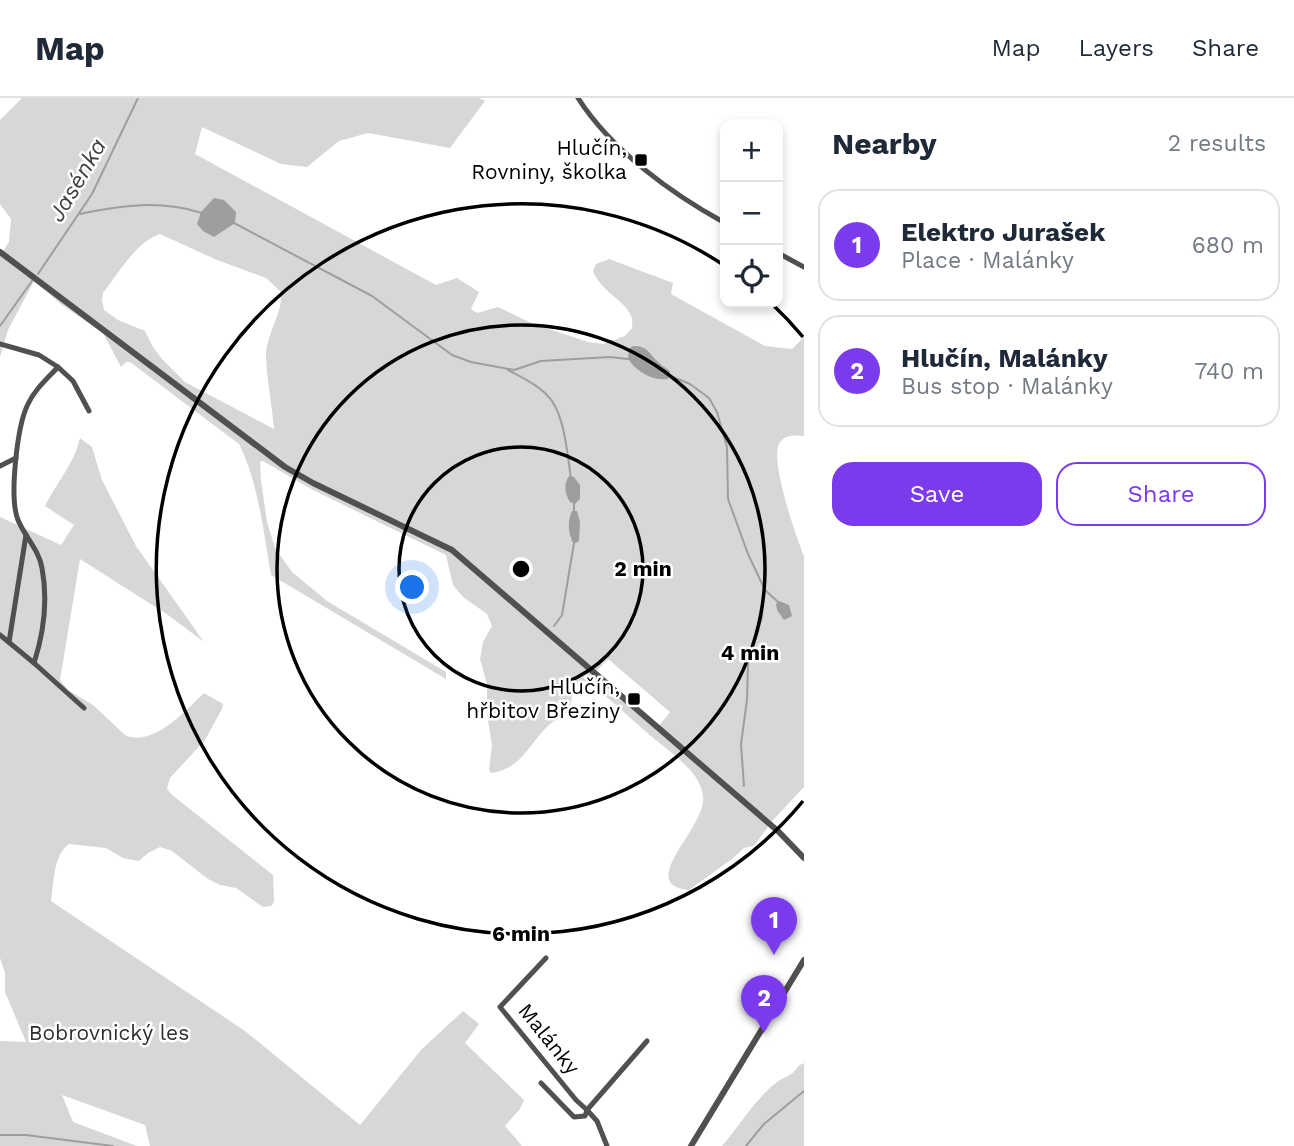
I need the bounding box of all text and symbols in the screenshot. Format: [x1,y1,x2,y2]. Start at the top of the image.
text: Map [35,29,105,68]
text: Map [992,34,1040,62]
text: Layers [1078,34,1154,62]
text: Share [1192,34,1259,62]
map controls [720,119,783,308]
button: + [720,119,783,182]
text: Nearby [832,126,937,161]
text: 2 results [1168,130,1266,157]
water label: Jasénka [43,134,112,227]
place label: Hlučín, Rovniny, školka [471,135,627,184]
marker: Hlučín, Rovniny, školka [633,152,649,168]
button: − [720,182,783,245]
text: Elektro Jurašek [901,217,1105,247]
text: 1 [852,232,862,259]
text: 680 m [1192,232,1264,259]
button: locate [720,245,783,308]
text: Place · Malánky [901,247,1074,274]
text: Hlučín, Malánky [901,343,1108,373]
text: 2 [850,358,864,385]
text: 740 m [1195,358,1264,385]
text: Bus stop · Malánky [901,373,1113,400]
button: Save [832,462,1042,526]
button: Share [1056,462,1266,526]
text: 2 min [614,556,672,581]
centre of rings [509,557,533,581]
your location [395,570,429,604]
text: 4 min [721,640,779,665]
place label: Hlučín, hřbitov Březiny [466,674,620,723]
marker: Hlučín, hřbitov Březiny [626,691,642,707]
pin: 1 [751,897,797,955]
text: 6 min [492,921,550,946]
pin: 2 [741,975,787,1033]
street label: Malánky [513,998,586,1079]
park label: Bobrovnický les [29,1020,189,1045]

